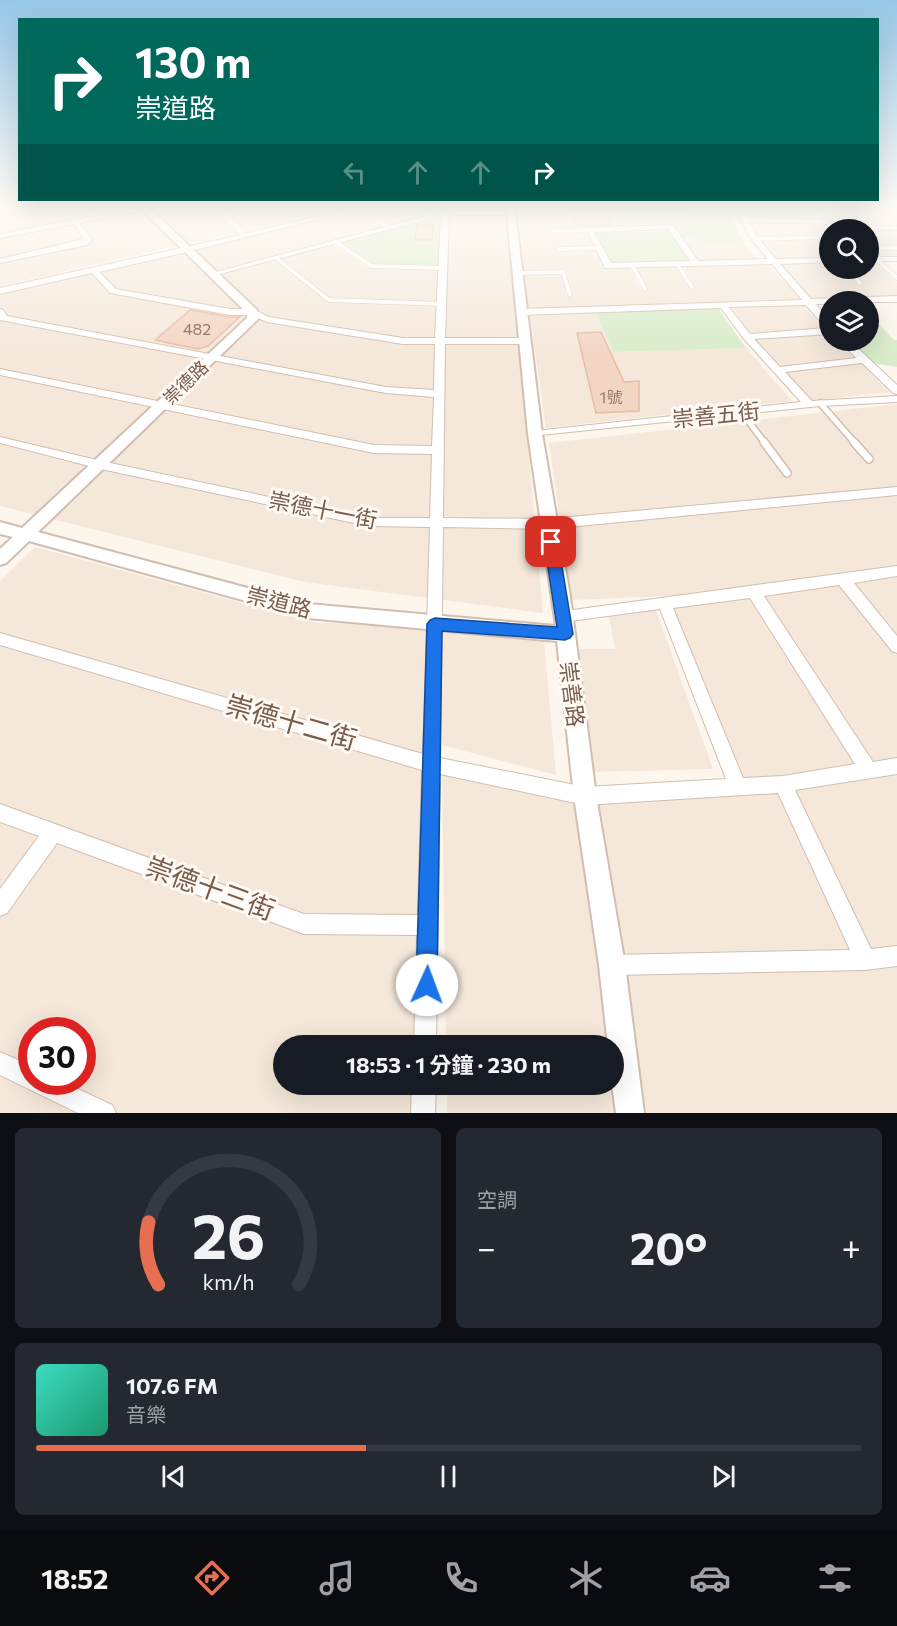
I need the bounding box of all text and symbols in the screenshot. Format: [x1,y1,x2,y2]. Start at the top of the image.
text: 130 m [135,35,251,87]
icon: right [36,42,114,120]
text: 崇道路 [135,91,216,124]
icon: left [338,156,371,189]
icon: ahead [401,156,434,189]
icon: ahead [464,156,497,189]
icon: right [527,156,560,189]
map controls [819,219,879,351]
button: search [819,219,879,279]
button: layers [819,291,879,351]
house number: 482 [183,319,211,338]
street label: 崇德路 [158,356,212,409]
house number: 1號 [600,387,622,406]
street label: 崇善五街 [671,396,761,433]
street label: 崇德十一街 [267,486,380,533]
pin [525,516,576,567]
icon: arrive [534,525,567,558]
street label: 崇道路 [244,580,314,623]
street label: 崇善路 [555,660,590,728]
street label: 崇德十二街 [222,687,361,756]
street label: 崇德十三街 [141,849,280,926]
position arrow [395,953,459,1017]
speed limit sign: 30 [18,1017,96,1095]
text: 18:53 · 1 分鐘 · 230 m [346,1051,551,1078]
text: 空調 [477,1187,517,1211]
text: 26 [191,1196,265,1272]
text: 20° [630,1219,708,1274]
text: − [477,1226,496,1267]
text: + [842,1226,861,1267]
text: km/h [202,1268,254,1294]
text: 107.6 FM [126,1372,218,1399]
text: 音樂 [126,1402,166,1426]
icon: previous [157,1460,190,1493]
icon: pause [432,1460,465,1493]
icon: next [707,1460,740,1493]
icon: directions [191,1557,233,1599]
icon: music [316,1557,358,1599]
icon: phone [440,1557,482,1599]
icon: climate [565,1557,607,1599]
icon: car [689,1557,731,1599]
icon: filters [814,1557,856,1599]
text: 18:52 [41,1562,108,1595]

